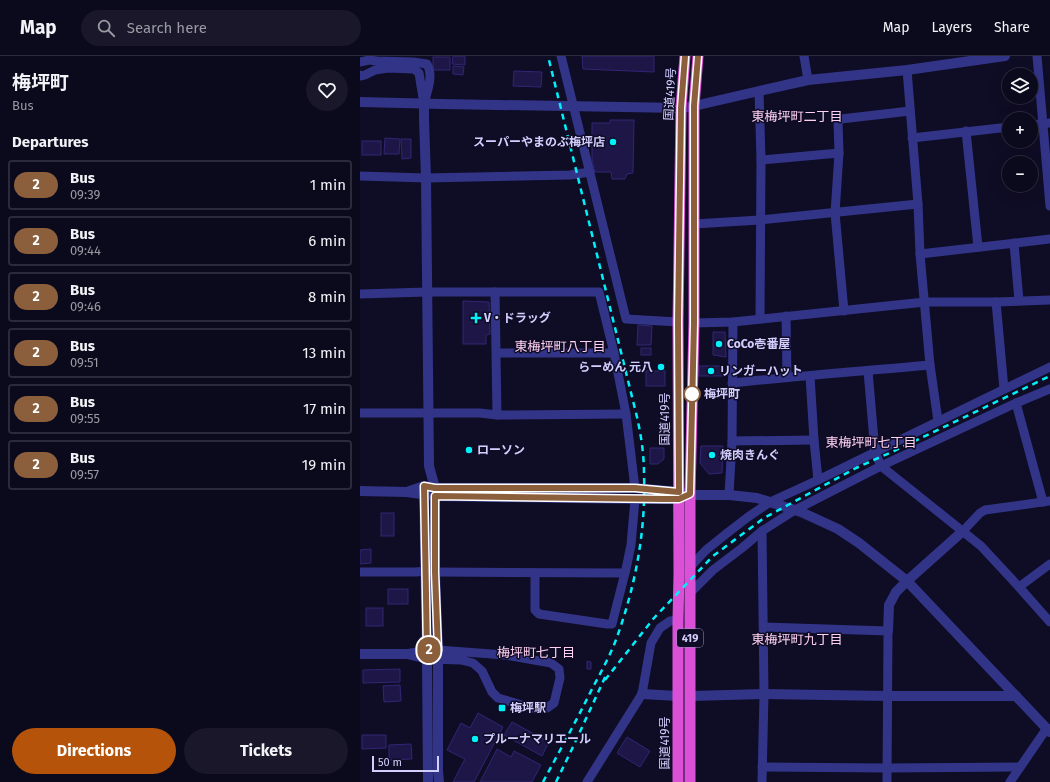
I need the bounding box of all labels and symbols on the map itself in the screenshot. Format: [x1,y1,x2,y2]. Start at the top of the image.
street label: 国道419号 [662,67,678,121]
district label: 東梅坪町二丁目 [751,109,843,124]
place label: スーパーやまのぶ梅坪店 [473,135,605,149]
marker: スーパーやまのぶ梅坪店 [608,137,618,147]
place label: V・ドラッグ [483,311,551,325]
marker: V・ドラッグ [471,313,481,323]
place label: CoCo壱番屋 [727,337,790,351]
district label: 東梅坪町八丁目 [514,339,606,354]
marker: CoCo壱番屋 [714,339,724,349]
place label: らーめん 元八 [578,360,653,374]
marker: らーめん 元八 [656,362,666,372]
place label: リンガーハット [719,364,803,378]
marker: リンガーハット [706,366,716,376]
marker: 梅坪町 [683,385,701,403]
place label: 梅坪町 [704,387,740,401]
street label: 国道419号 [658,392,672,446]
district label: 東梅坪町七丁目 [825,435,917,450]
place label: ローソン [477,443,525,457]
marker: ローソン [464,445,474,455]
place label: 焼肉きんぐ [720,448,780,462]
marker: 焼肉きんぐ [707,450,717,460]
road number: 419 [677,629,703,647]
district label: 東梅坪町九丁目 [751,632,843,647]
line badge: 2 [416,637,442,663]
district label: 梅坪町七丁目 [497,645,575,660]
place label: 梅坪駅 [510,701,546,715]
marker: 梅坪駅 [497,703,507,713]
street label: 国道419号 [658,716,672,770]
place label: プルーナマリエール [483,732,591,746]
marker: プルーナマリエール [470,734,480,744]
scale bar [372,754,439,773]

